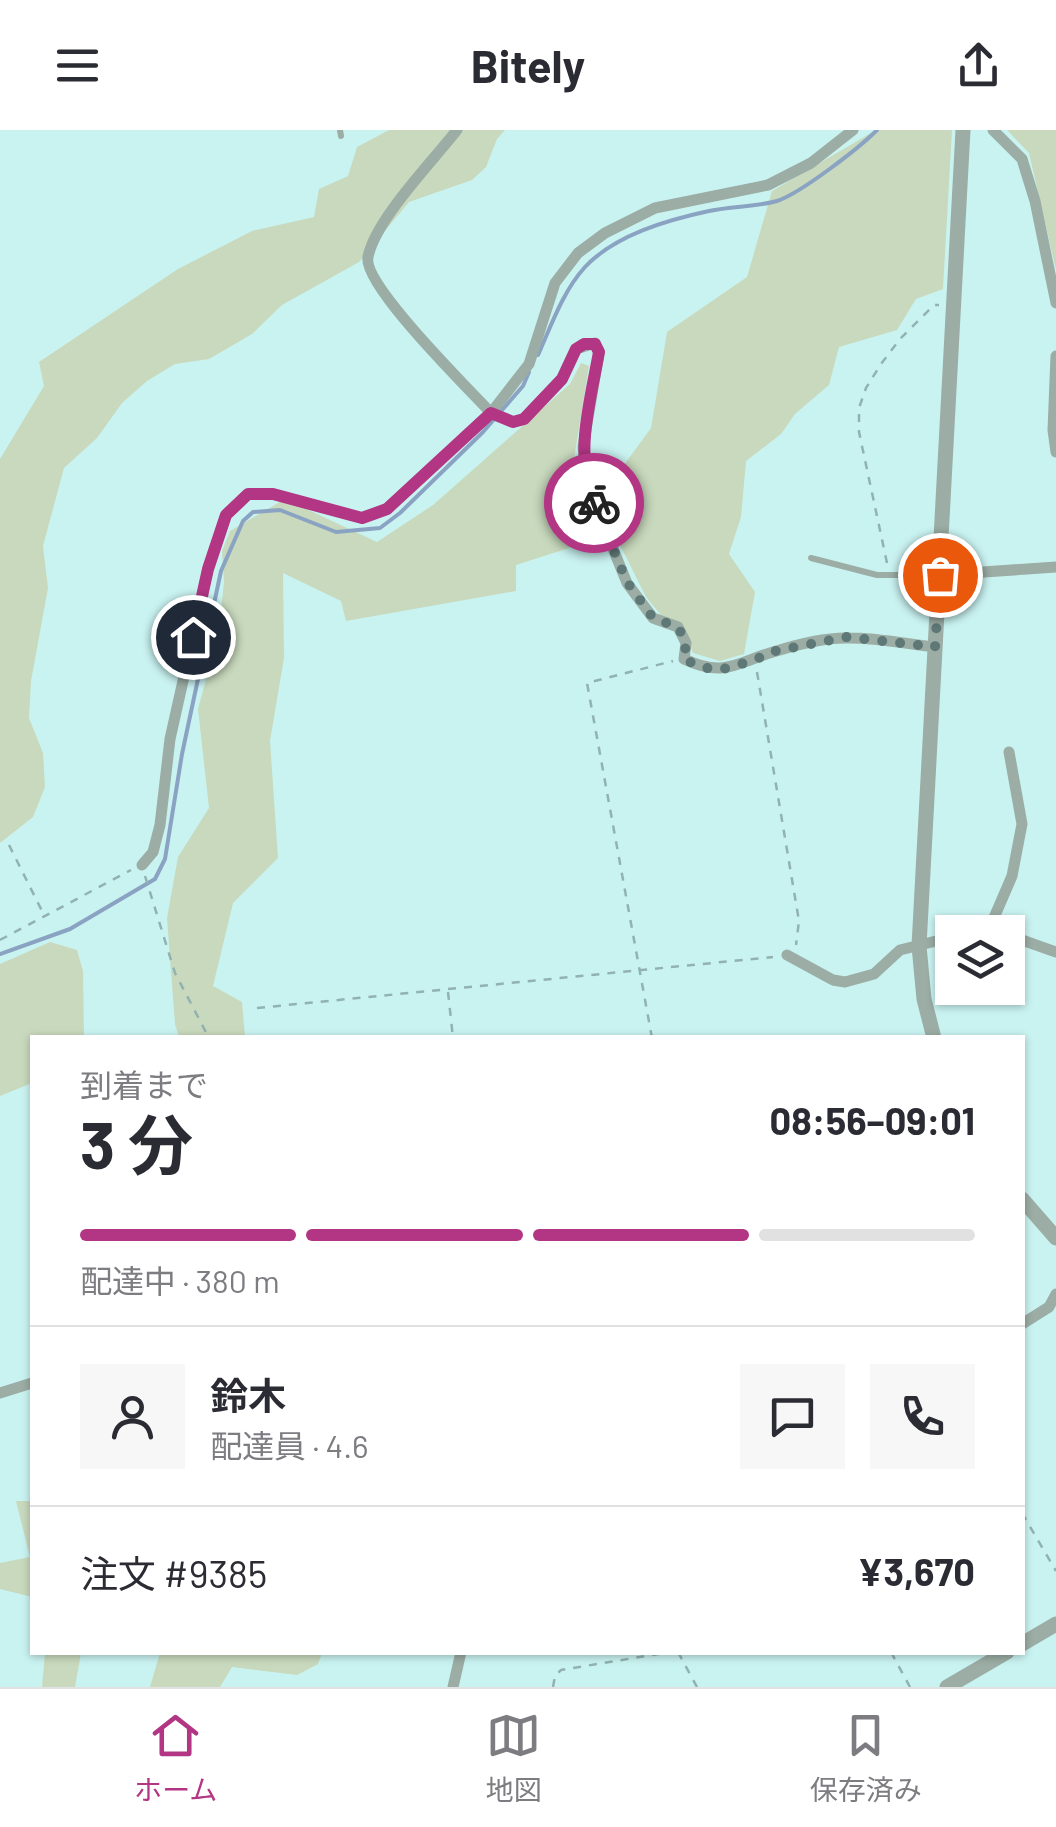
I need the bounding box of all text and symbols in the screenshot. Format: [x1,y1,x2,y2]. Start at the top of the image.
icon: menu [50,38,105,93]
text: Bitely [471,38,585,92]
icon: share [951,38,1006,93]
courier [544,453,644,553]
icon: bike [567,476,622,531]
pin [898,533,983,618]
icon: bag [913,548,968,603]
pin [151,595,236,680]
icon: home [166,610,221,665]
map controls [935,915,1025,1005]
button: layers [935,915,1025,1005]
text: 到着まで [80,1065,208,1103]
text: 08:56–09:01 [770,1097,975,1143]
text: 3 分 [80,1104,193,1182]
text: 配達中 · 380 m [80,1261,280,1299]
button: person [80,1364,185,1469]
button: chat [740,1364,845,1469]
button: phone [870,1364,975,1469]
text: 鈴木 [210,1372,286,1418]
text: 配達員 · 4.6 [210,1426,369,1464]
text: ¥3,670 [857,1548,975,1594]
text: 注文 #9385 [80,1550,267,1596]
tab: ホーム [134,1708,217,1808]
tab: 地図 [486,1708,542,1808]
tab: 保存済み [810,1708,922,1808]

